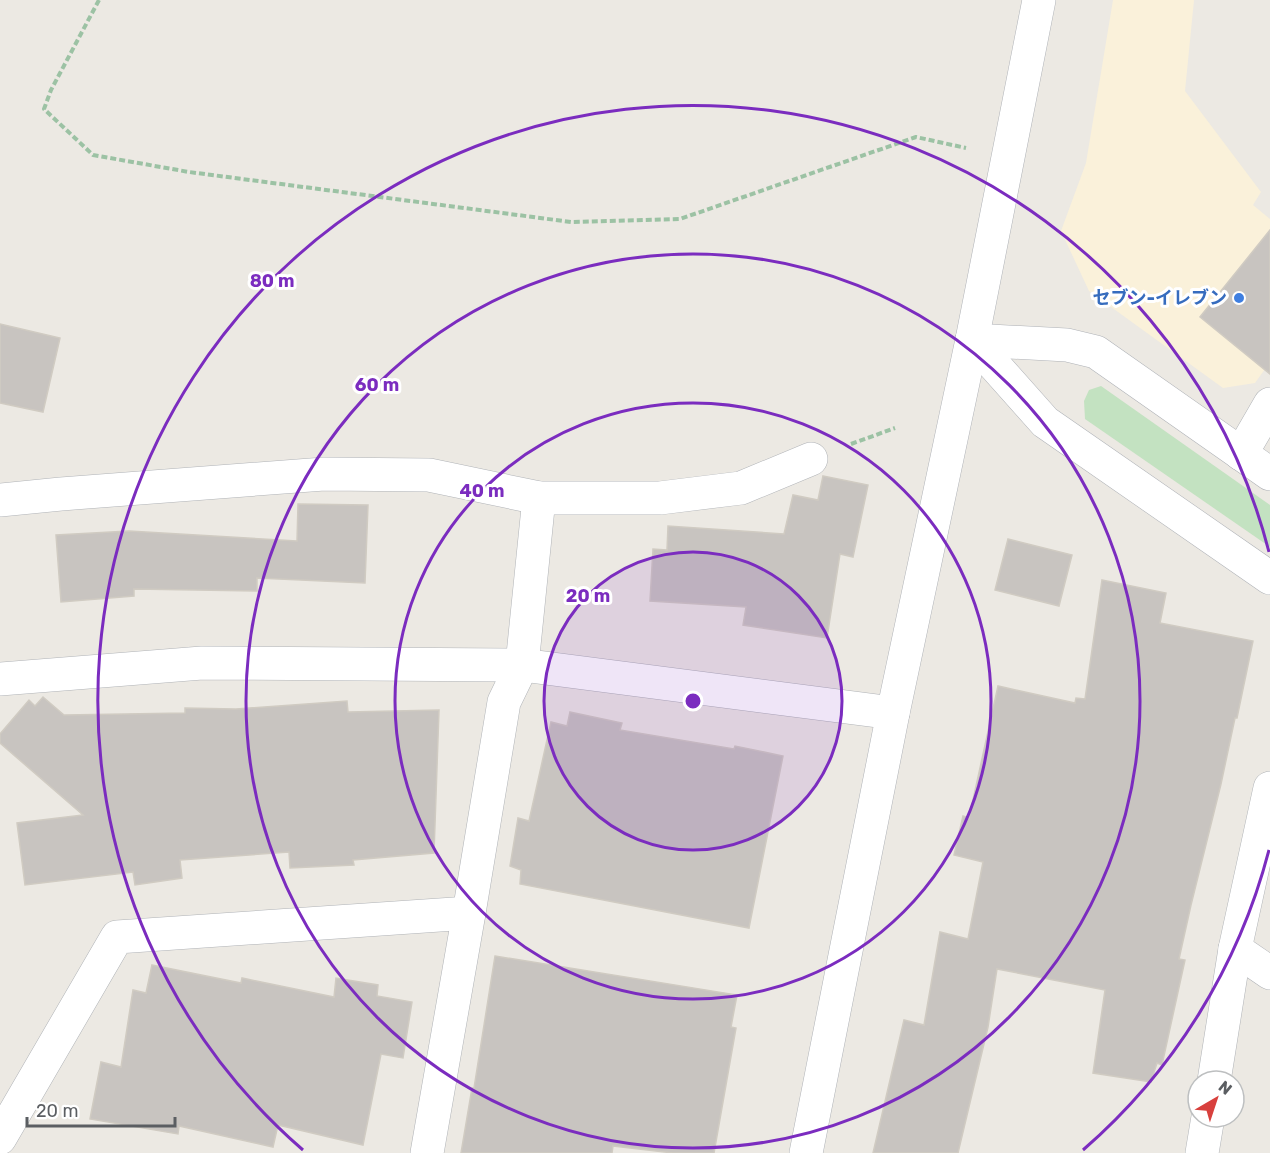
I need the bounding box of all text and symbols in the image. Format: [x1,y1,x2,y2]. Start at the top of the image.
text: 80 m [250,270,294,292]
place label: セブン-イレブン [1092,287,1227,309]
marker: セブン-イレブン [1232,291,1246,305]
text: 60 m [355,374,399,396]
text: 40 m [460,480,504,502]
text: 20 m [566,585,610,607]
centre of rings [683,691,703,711]
north arrow [1186,1069,1246,1129]
text: N [1215,1077,1236,1099]
scale bar [27,1090,176,1128]
text: 20 m [36,1100,78,1122]

